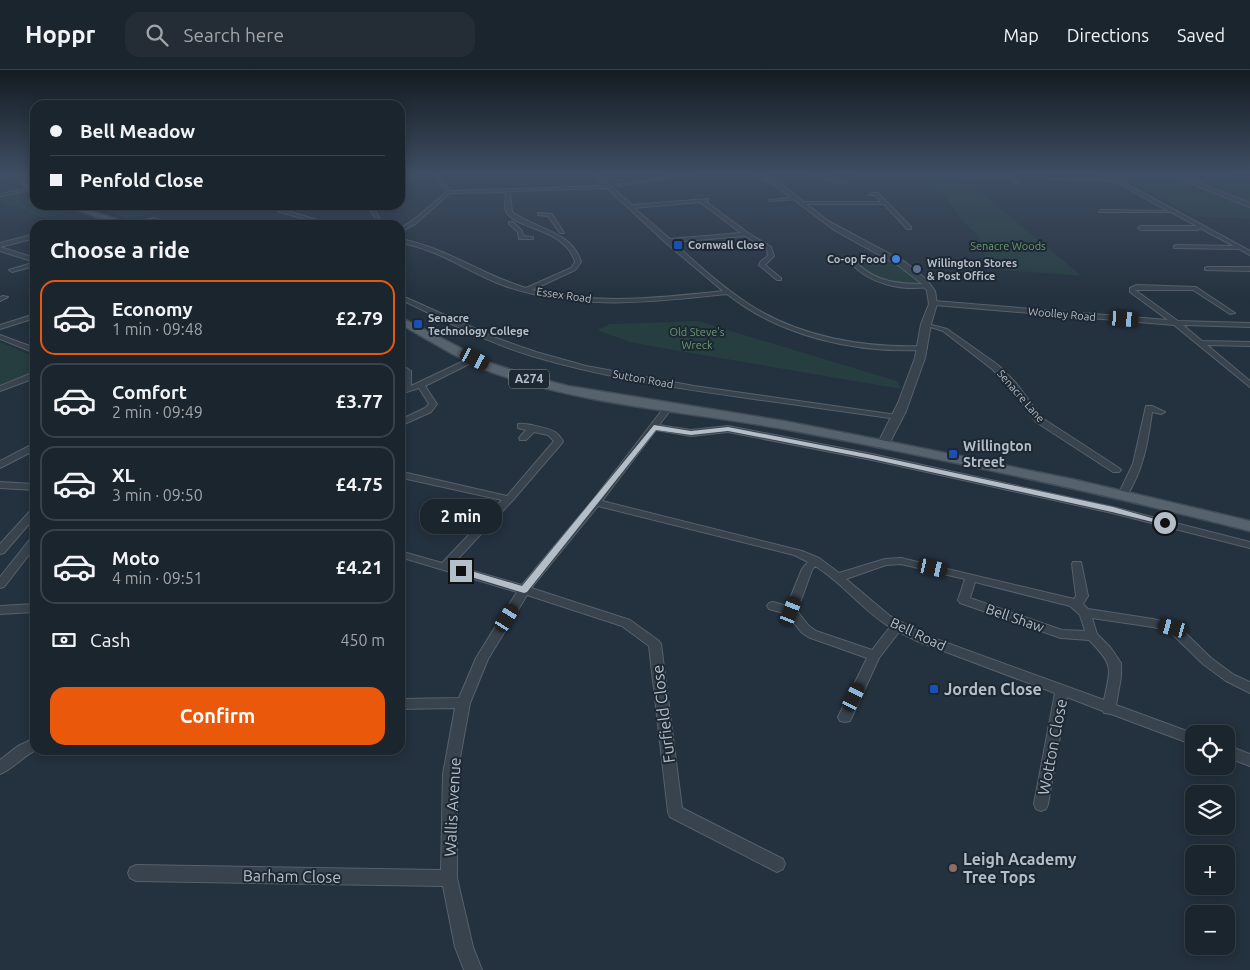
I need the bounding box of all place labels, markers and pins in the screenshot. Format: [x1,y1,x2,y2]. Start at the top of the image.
marker: Cornwall Close [672,239,684,251]
place label: Cornwall Close [688,239,765,251]
place label: Co-op Food [827,253,886,265]
marker: Co-op Food [890,253,902,265]
place label: Willington Stores & Post Office [927,257,1017,282]
marker: Willington Stores & Post Office [911,263,923,275]
place label: Senacre Technology College [428,312,529,337]
marker: Senacre Technology College [412,318,424,330]
place label: Willington Street [963,438,1032,470]
marker: Willington Street [947,448,959,460]
place label: Jorden Close [944,680,1042,698]
marker: Jorden Close [928,683,940,695]
place label: Leigh Academy Tree Tops [963,850,1077,886]
marker: Leigh Academy Tree Tops [947,862,959,874]

